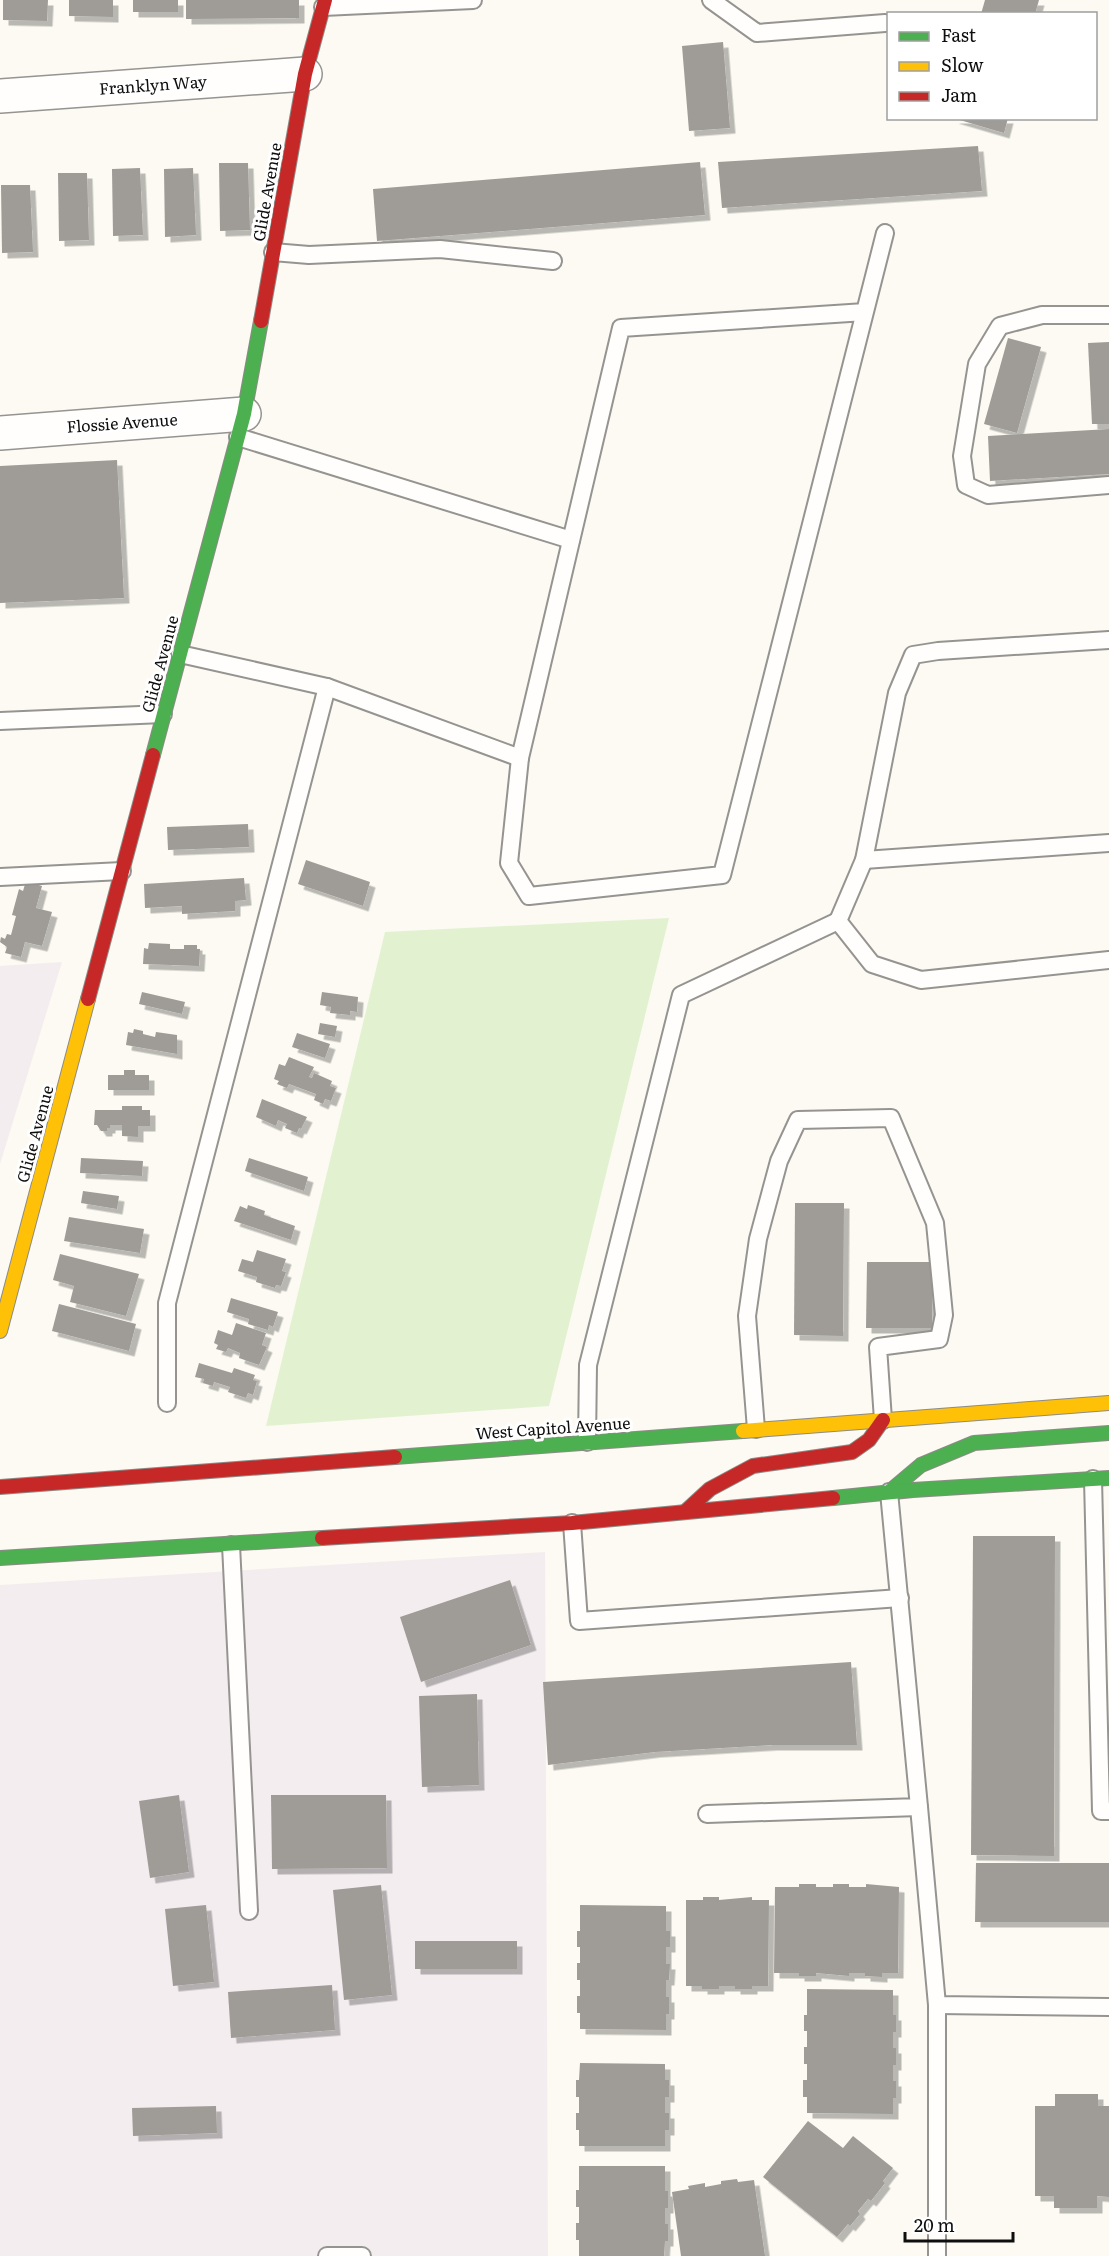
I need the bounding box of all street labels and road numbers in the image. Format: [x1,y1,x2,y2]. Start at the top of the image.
street label: Franklyn Way [98,68,208,100]
street label: Glide Avenue [246,140,287,243]
street label: Flossie Avenue [66,406,178,438]
street label: Glide Avenue [134,612,184,715]
street label: Glide Avenue [9,1082,59,1185]
street label: West Capitol Avenue [475,1410,631,1444]

